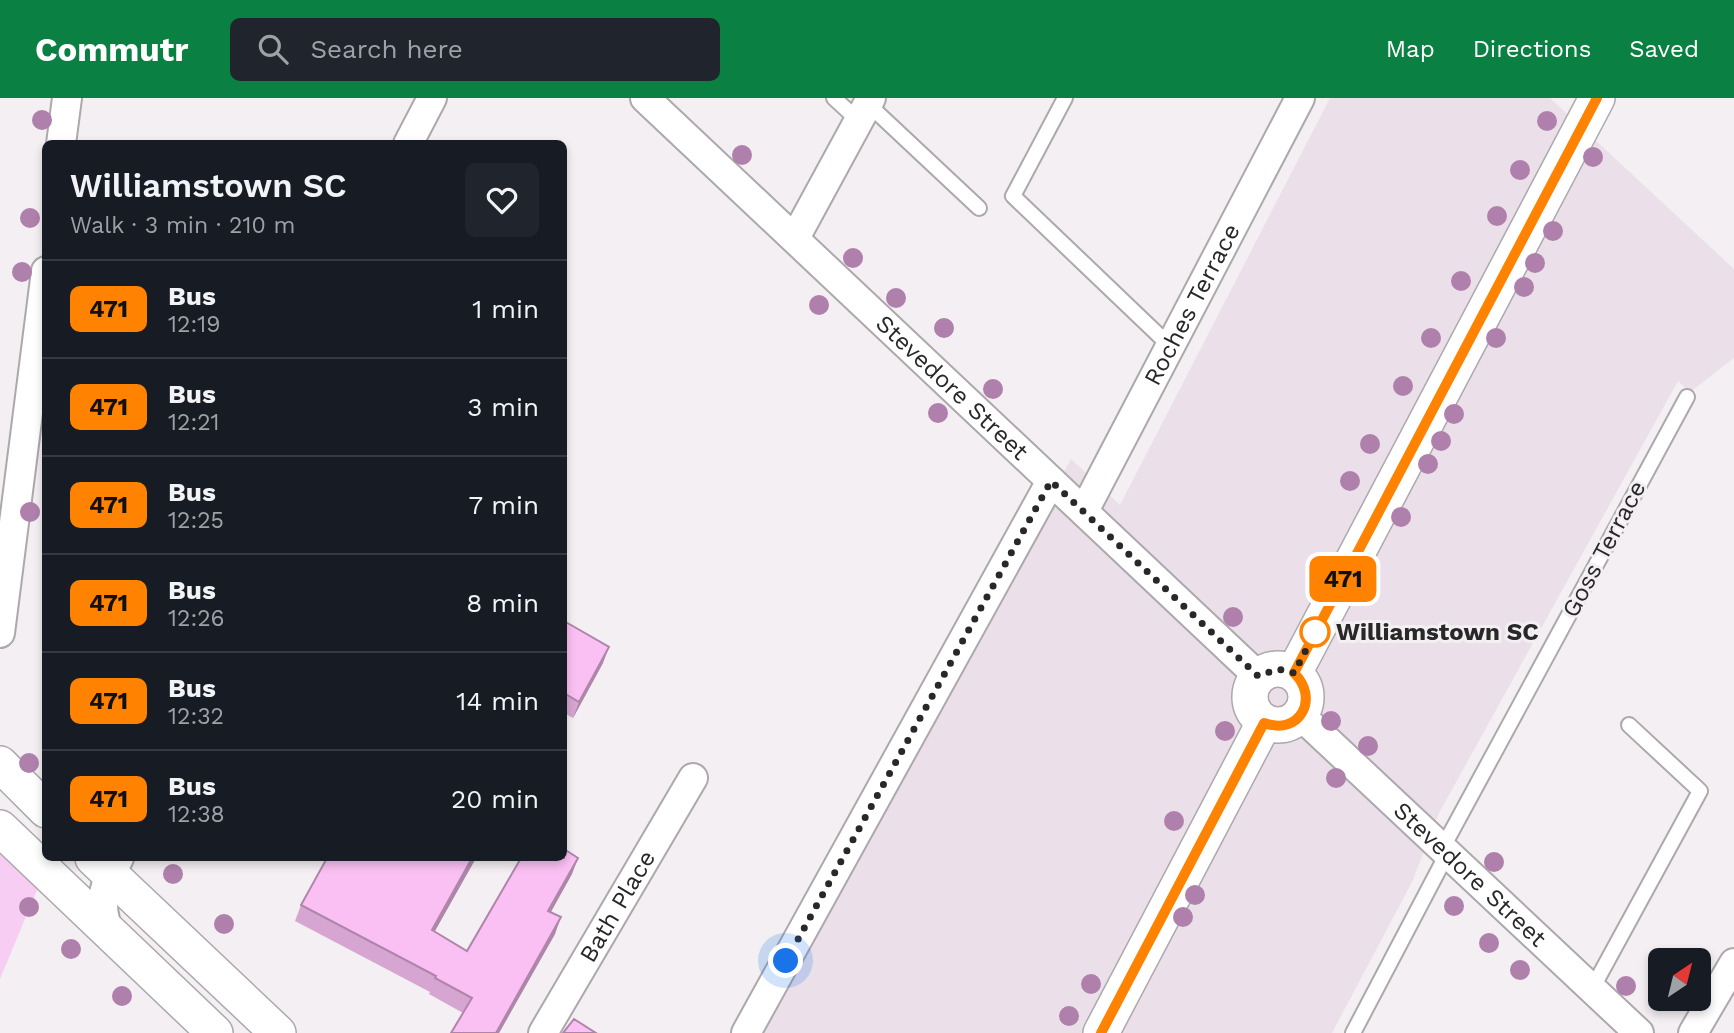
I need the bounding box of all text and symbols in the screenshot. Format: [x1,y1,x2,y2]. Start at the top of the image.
search box [230,18,720,81]
text: Commutr [35,30,188,69]
icon: search [254,30,292,68]
text: Search here [310,34,463,64]
text: Map [1386,35,1435,63]
text: Directions [1473,35,1591,63]
text: Saved [1629,35,1699,63]
button: heart [465,163,539,237]
text: Williamstown SC [70,166,347,205]
text: Walk · 3 min · 210 m [70,212,296,239]
street label: Roches Terrace [1138,219,1246,390]
text: Bus [168,281,216,311]
text: 1 min [472,294,539,324]
text: 471 [89,295,128,323]
street label: Stevedore Street [870,309,1034,466]
text: 12:19 [168,311,220,338]
text: Bus [168,379,216,409]
text: 3 min [467,392,539,422]
text: 471 [89,393,128,421]
text: 12:21 [168,409,220,436]
street label: Goss Terrace [1556,476,1652,622]
text: Bus [168,477,216,507]
text: 7 min [469,490,539,520]
text: 471 [89,491,128,519]
text: 12:25 [168,507,224,534]
line badge: 471 [1303,556,1383,602]
text: 471 [1323,565,1363,593]
text: Bus [168,575,216,605]
text: 8 min [466,588,539,618]
text: 471 [89,589,128,617]
text: 12:26 [168,605,225,632]
marker: Williamstown SC [1300,617,1330,647]
place label: Williamstown SC [1336,618,1539,646]
text: Bus [168,673,216,703]
text: 14 min [456,686,539,716]
text: 471 [89,687,128,715]
text: 12:32 [168,703,224,730]
text: Bus [168,771,216,801]
text: 20 min [451,784,539,814]
text: 471 [89,785,128,813]
street label: Stevedore Street [1388,796,1552,953]
text: 12:38 [168,801,225,828]
street label: Bath Place [574,845,661,967]
your location [768,943,803,978]
north arrow [1648,948,1712,1012]
map controls [1648,948,1711,1011]

